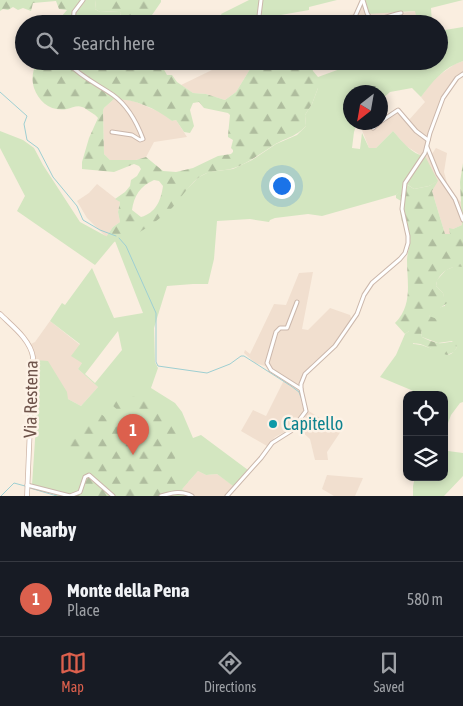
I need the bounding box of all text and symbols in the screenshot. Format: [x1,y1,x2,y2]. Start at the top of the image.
search box [15,15,448,70]
icon: search [33,29,61,57]
text: Search here [73,32,155,54]
north arrow [343,85,388,130]
your location [269,173,295,199]
street label: Via Restena [19,360,42,438]
map controls [403,391,448,481]
button: locate [403,391,448,436]
place label: Capitello [283,413,343,434]
pin: 1 [117,414,149,455]
marker: Capitello [267,418,279,430]
button: layers [403,436,448,481]
text: Nearby [20,517,76,541]
text: Monte della Pena [67,579,189,601]
text: 1 [32,590,40,608]
text: 580 m [407,590,443,608]
text: Place [67,601,100,619]
tab: Map [59,649,87,695]
tab: Directions [204,649,256,695]
tab: Saved [373,649,404,695]

